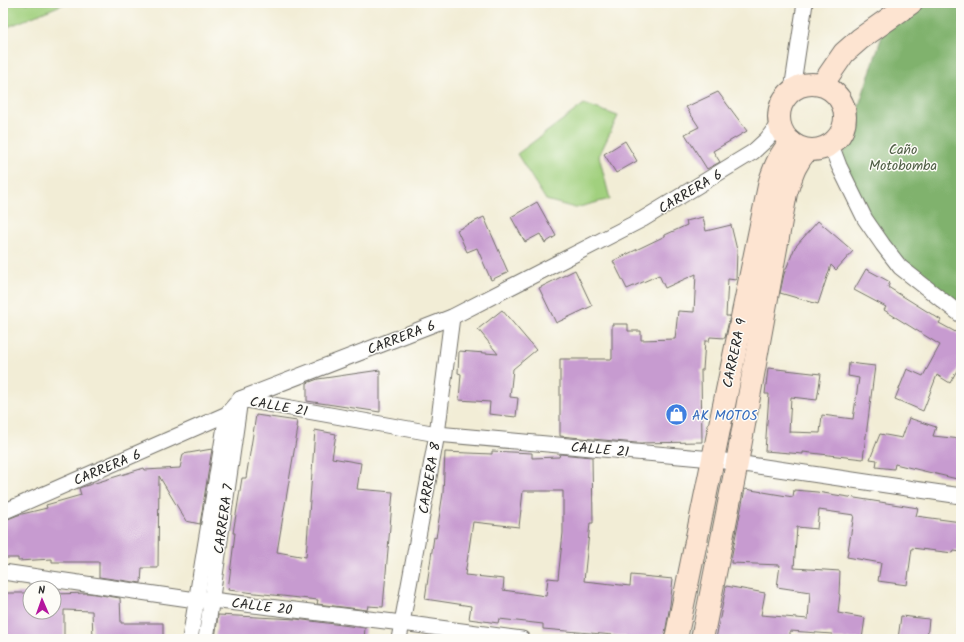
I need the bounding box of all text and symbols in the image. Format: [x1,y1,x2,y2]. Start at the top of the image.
park label: Caño Motobomba [869,139,937,177]
street label: CARRERA 6 [654,164,727,220]
street label: CARRERA 6 [364,315,439,361]
street label: CARRERA 9 [717,316,753,390]
street label: CALLE 21 [248,391,310,423]
shop icon: AK MOTOS [663,402,689,428]
place label: AK MOTOS [692,405,758,427]
street label: CALLE 21 [570,436,630,464]
street label: CARRERA 8 [413,440,447,516]
street label: CARRERA 6 [70,444,145,492]
street label: CARRERA 7 [208,482,240,555]
north arrow [22,580,62,620]
text: N [38,582,46,600]
street label: CALLE 20 [230,592,294,622]

